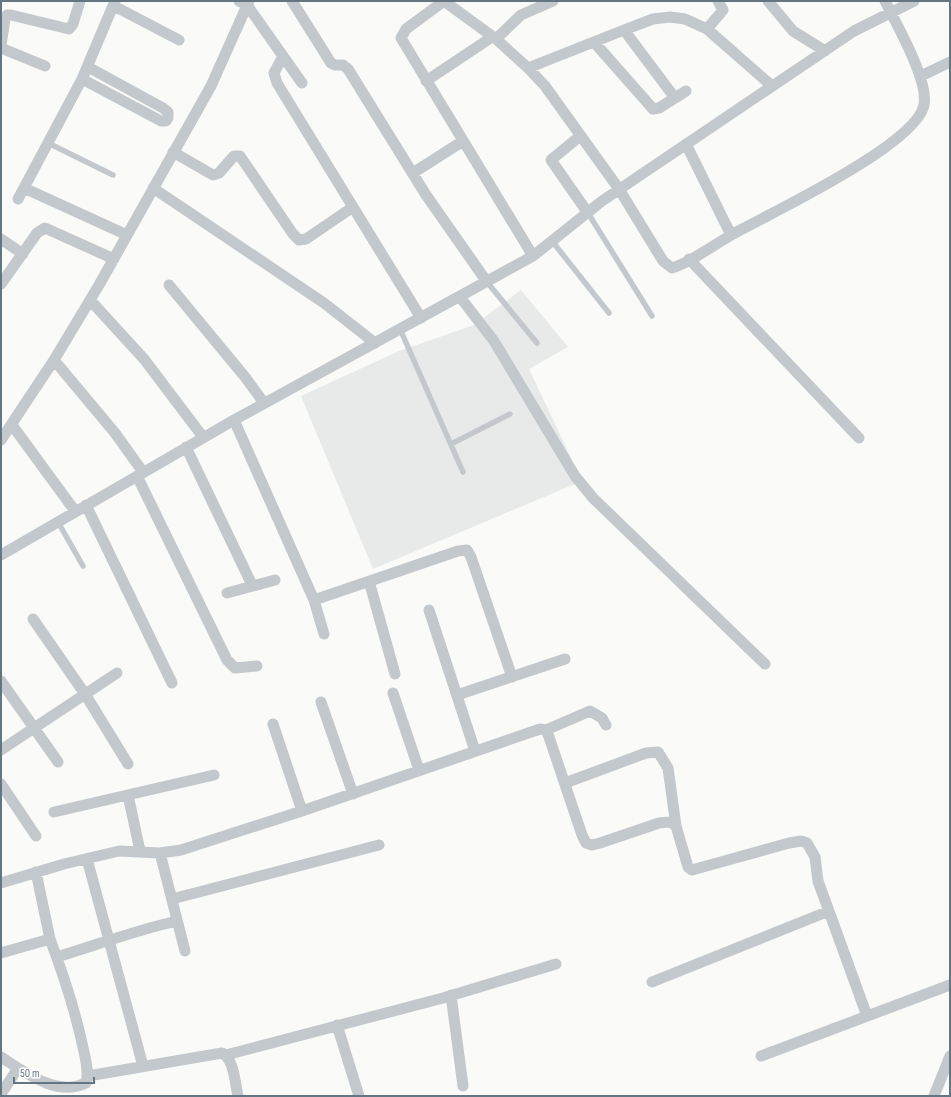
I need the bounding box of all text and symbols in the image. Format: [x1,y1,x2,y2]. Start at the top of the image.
scale bar [14,1059,94,1085]
text: 50 m [20,1066,40,1081]

